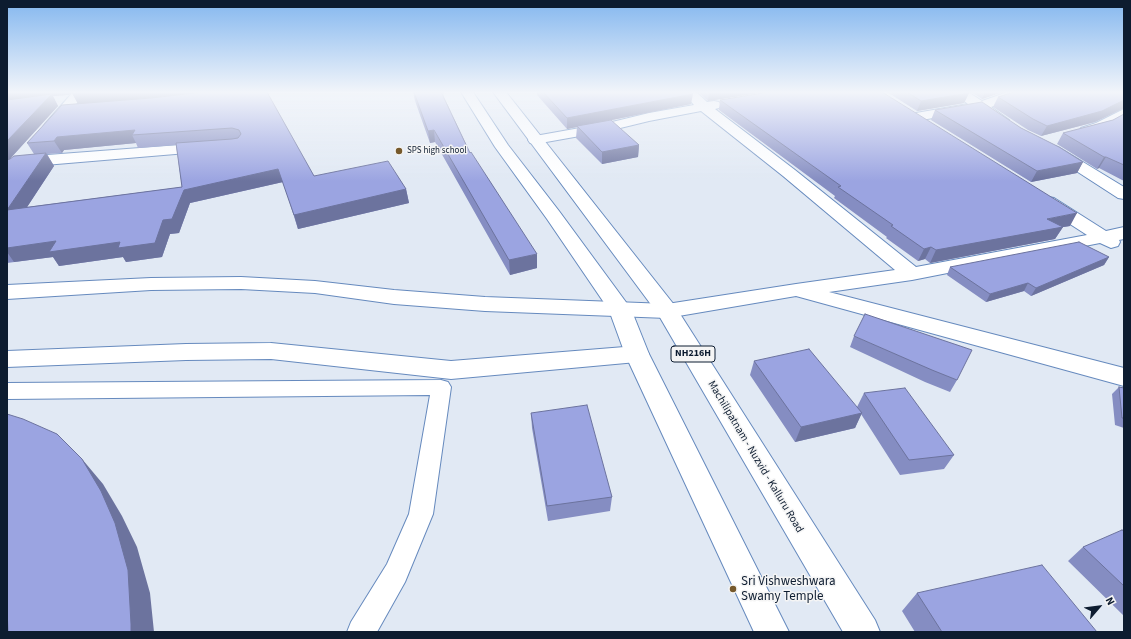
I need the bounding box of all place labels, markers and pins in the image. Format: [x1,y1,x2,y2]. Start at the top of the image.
marker: SPS high school [394,146,404,156]
place label: SPS high school [407,146,467,156]
place label: Sri Vishweshwara Swamy Temple [741,574,835,605]
marker: Sri Vishweshwara Swamy Temple [728,584,738,594]

